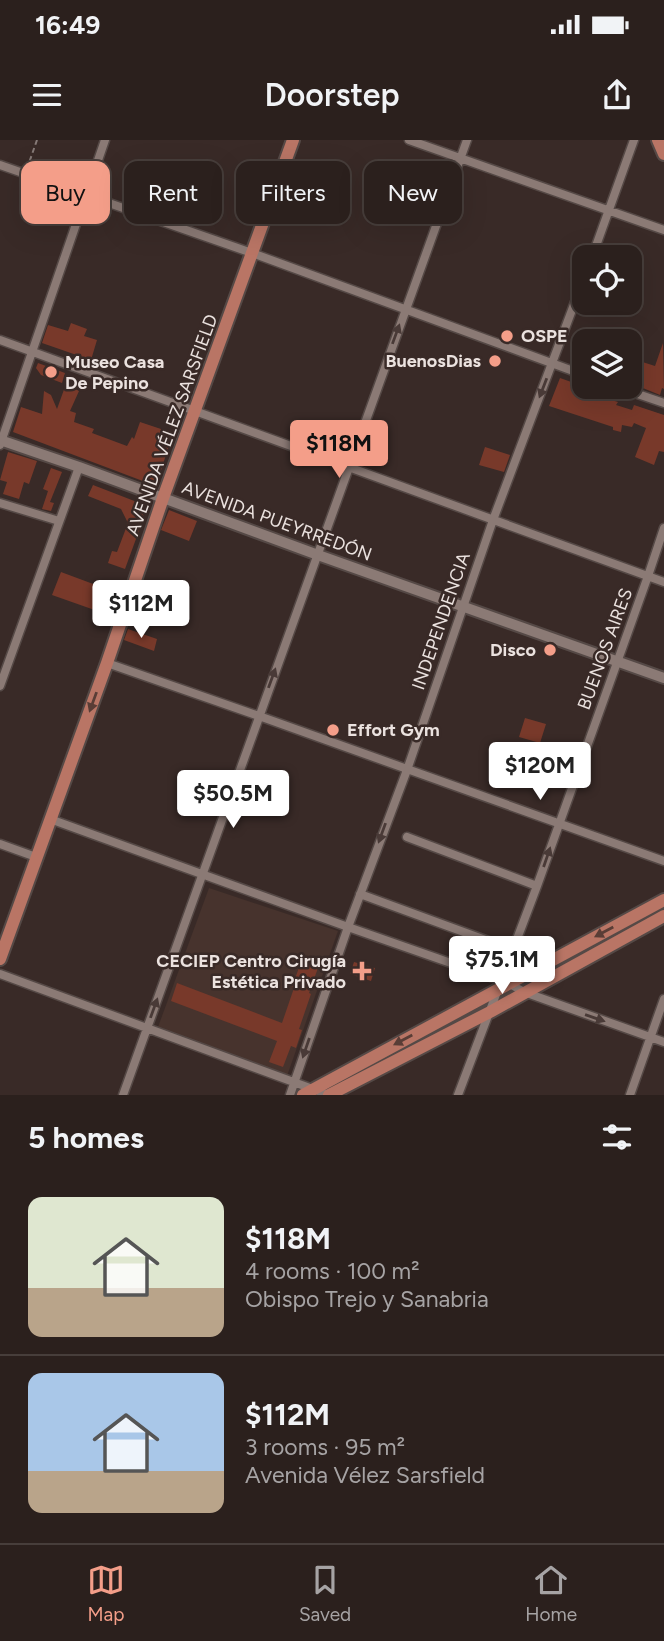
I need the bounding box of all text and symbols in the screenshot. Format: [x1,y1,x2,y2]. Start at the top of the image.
text: 16:49 [35,9,100,41]
icon: menu [28,76,66,114]
text: Doorstep [264,76,400,114]
icon: share [598,76,636,114]
chip: Buy [21,161,110,224]
chip: Rent [124,161,222,224]
chip: Filters [236,161,350,224]
chip: New [364,161,462,224]
map controls [572,245,642,399]
button: locate [572,245,642,315]
street label: AVENIDA VÉLEZ SARSFIELD [122,311,222,539]
one-way arrow [391,324,402,345]
place label: OSPE [521,325,568,347]
marker: OSPE [499,328,515,344]
button: layers [572,329,642,399]
place label: BuenosDias [385,350,482,372]
place label: Museo Casa De Pepino [65,351,164,394]
marker: BuenosDias [487,353,503,369]
marker: Museo Casa De Pepino [43,364,59,380]
one-way arrow [538,377,549,398]
pin: $118M [290,420,388,480]
text: $118M [306,429,372,457]
street label: AVENIDA PUEYRREDÓN [179,476,375,566]
street label: INDEPENDENCIA [407,549,475,693]
pin: $112M [92,580,190,640]
street label: BUENOS AIRES [573,585,637,713]
text: $112M [108,589,174,617]
place label: Disco [490,639,536,661]
marker: Disco [542,642,558,658]
one-way arrow [267,668,278,689]
one-way arrow [87,691,98,712]
place label: Effort Gym [347,719,440,741]
marker: Effort Gym [325,722,341,738]
pin: $120M [491,742,589,802]
text: $120M [505,751,575,779]
pin: $50.5M [176,770,290,830]
text: $50.5M [193,779,273,807]
one-way arrow [376,823,387,844]
one-way arrow [542,846,553,867]
one-way arrow [594,926,614,938]
pin: $75.1M [445,936,559,996]
text: $75.1M [465,945,539,973]
place label: CECIEP Centro Cirugía Estética Privado [156,950,346,993]
marker: CECIEP Centro Cirugía Estética Privado [352,961,372,981]
one-way arrow [149,997,160,1018]
one-way arrow [585,1013,606,1024]
one-way arrow [394,1034,413,1046]
one-way arrow [300,1037,311,1058]
icon: filters [598,1118,636,1156]
text: 5 homes [28,1119,144,1156]
text: $118M [245,1220,331,1257]
icon: home [84,1225,168,1309]
text: 4 rooms · 100 m² [245,1257,419,1285]
text: Obispo Trejo y Sanabria [245,1285,489,1313]
text: $112M [245,1396,330,1433]
icon: home [84,1401,168,1485]
text: 3 rooms · 95 m² [245,1433,405,1461]
text: Avenida Vélez Sarsfield [245,1461,485,1489]
tab: Map [87,1561,125,1626]
tab: Saved [299,1561,351,1626]
tab: Home [525,1561,577,1626]

